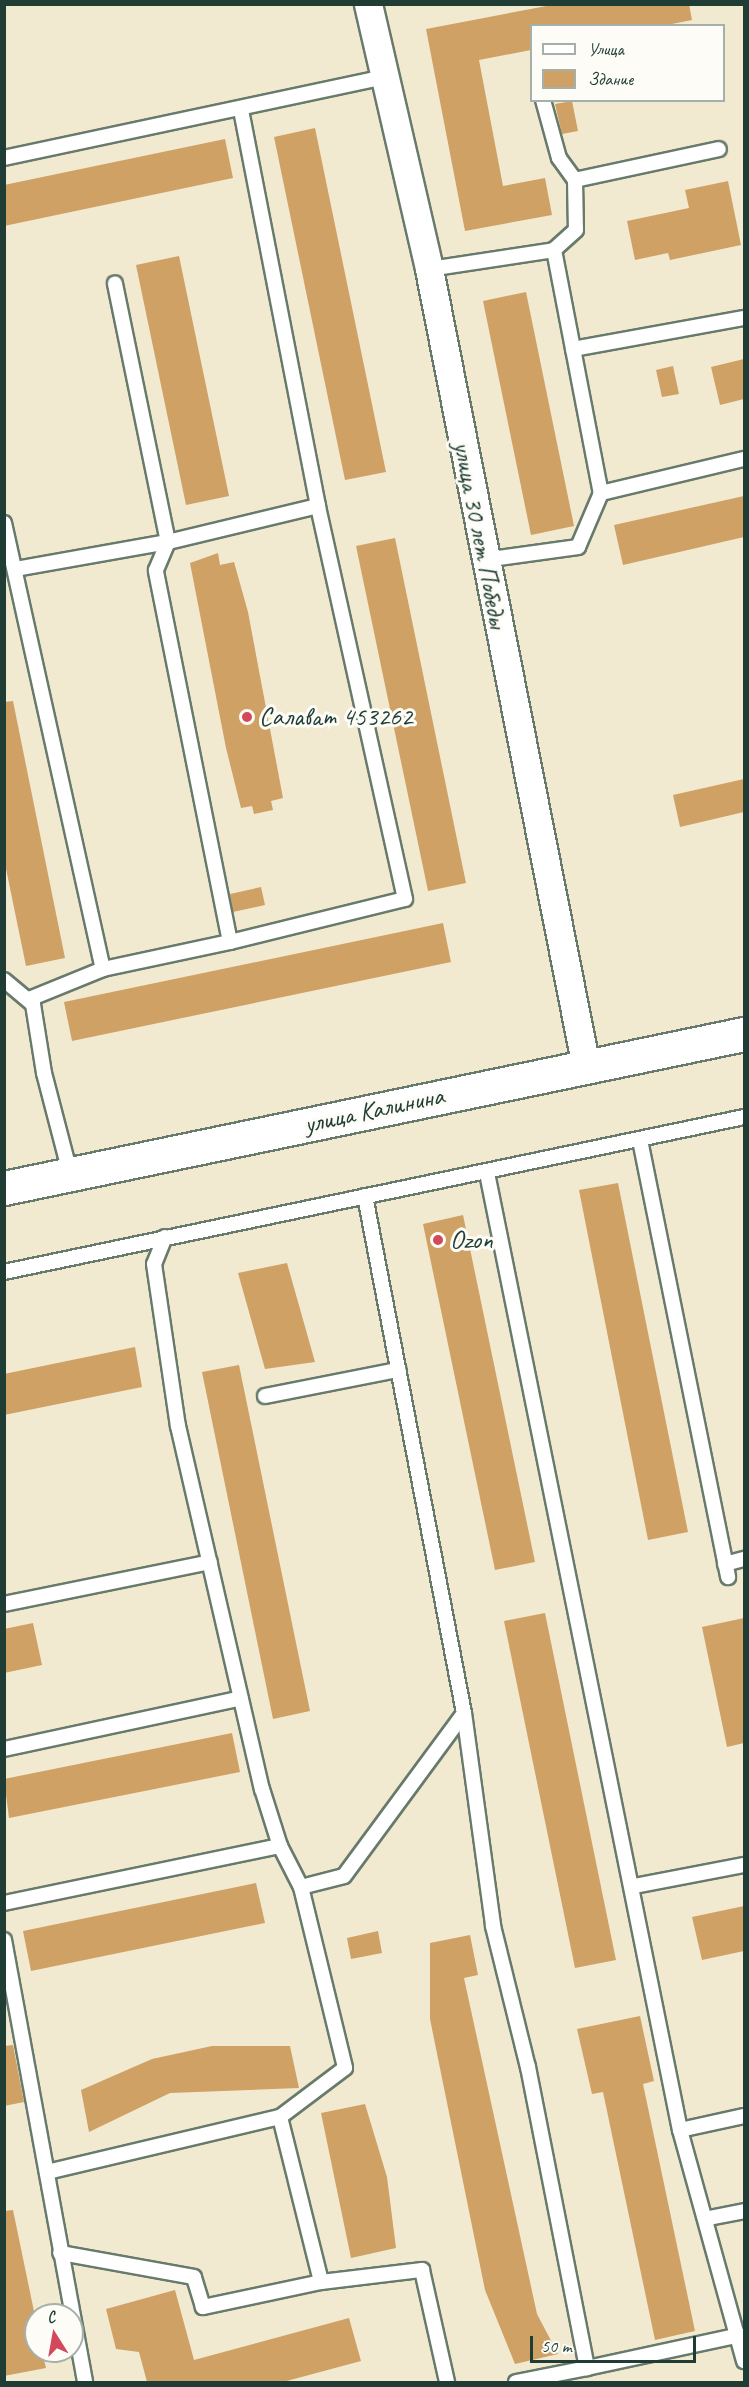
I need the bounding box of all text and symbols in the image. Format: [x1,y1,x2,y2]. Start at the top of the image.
legend [530,24,725,102]
text: Улица [588,38,624,60]
text: Здание [588,68,633,90]
street label: улица 30 лет Победы [447,439,513,631]
place label: Салават 453262 [259,701,413,733]
marker: Салават 453262 [240,710,254,724]
street label: улица Калинина [301,1080,447,1140]
place label: Ozon [450,1224,493,1256]
marker: Ozon [431,1233,445,1247]
north arrow [24,2303,84,2363]
text: С [45,2307,57,2328]
scale bar [533,2324,700,2362]
text: 50 m [541,2335,572,2357]

